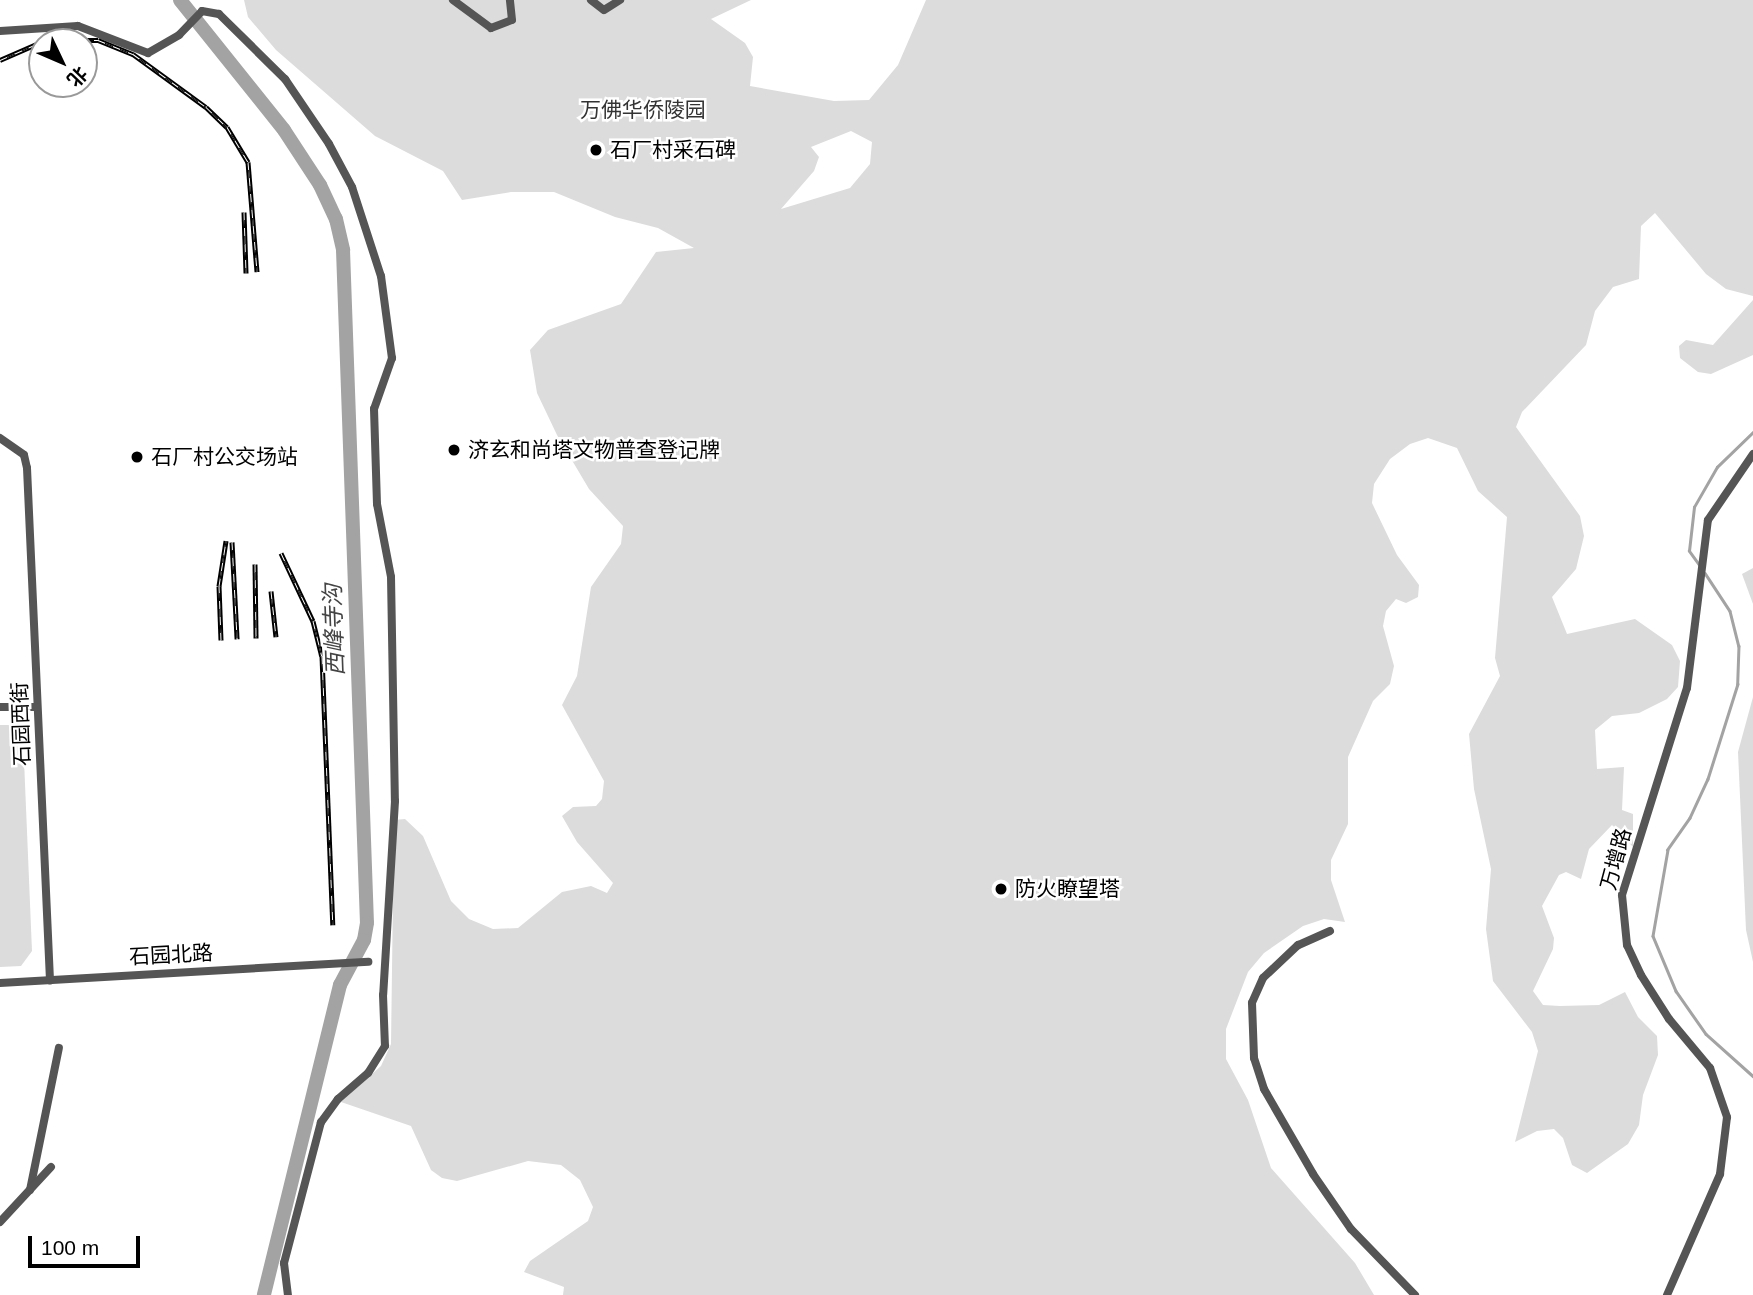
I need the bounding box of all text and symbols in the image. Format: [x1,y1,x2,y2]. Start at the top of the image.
north arrow [28,28,98,98]
text: 北 [63,62,91,91]
park label: 万佛华侨陵园 [580,97,706,123]
place label: 石厂村采石碑 [610,137,736,163]
marker: 石厂村采石碑 [588,142,604,158]
place label: 济玄和尚塔文物普查登记牌 [468,437,720,463]
marker: 济玄和尚塔文物普查登记牌 [446,442,462,458]
place label: 石厂村公交场站 [151,444,298,470]
marker: 石厂村公交场站 [129,449,145,465]
water label: 西峰寺沟 [319,584,349,676]
street label: 石园西街 [7,682,35,766]
street label: 万增路 [1596,825,1636,893]
place label: 防火瞭望塔 [1015,876,1120,902]
marker: 防火瞭望塔 [993,881,1009,897]
street label: 石园北路 [128,940,214,970]
scale bar [32,1222,144,1266]
text: 100 m [41,1236,99,1259]

